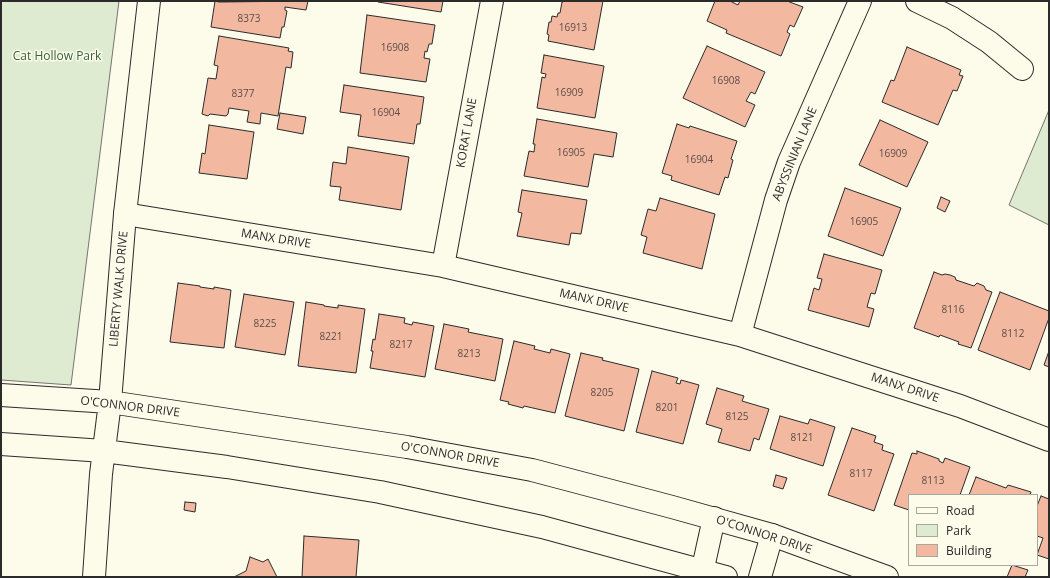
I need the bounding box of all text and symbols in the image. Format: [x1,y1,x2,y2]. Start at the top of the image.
house number: 8373 [238,13,260,25]
house number: 16913 [559,22,587,34]
house number: 16908 [381,42,409,54]
park label: Cat Hollow Park [13,50,101,64]
house number: 16908 [712,75,740,87]
house number: 16909 [555,87,583,99]
house number: 8377 [232,88,254,100]
street label: KORAT LANE [454,97,480,169]
street label: ABYSSINIAN LANE [770,105,820,203]
house number: 16904 [372,107,400,119]
house number: 16905 [557,147,585,159]
house number: 16909 [879,148,907,160]
house number: 16904 [685,154,713,166]
house number: 16905 [850,216,878,228]
street label: MANX DRIVE [240,226,312,252]
street label: LIBERTY WALK DRIVE [107,230,131,348]
street label: MANX DRIVE [558,286,630,316]
house number: 8116 [942,304,964,316]
house number: 8225 [254,318,276,330]
house number: 8112 [1002,328,1024,340]
house number: 8221 [320,331,342,343]
house number: 8217 [390,339,412,351]
house number: 8213 [458,348,480,360]
street label: MANX DRIVE [869,370,941,406]
house number: 8205 [591,387,613,399]
street label: O'CONNOR DRIVE [79,394,181,420]
house number: 8201 [656,402,678,414]
house number: 8125 [726,411,748,423]
house number: 8121 [791,432,813,444]
street label: O'CONNOR DRIVE [399,439,501,471]
house number: 8117 [850,468,872,480]
house number: 8113 [922,475,944,487]
legend [908,494,1038,566]
text: Road [946,502,975,519]
street label: O'CONNOR DRIVE [714,513,814,557]
text: Park [946,522,971,539]
text: Building [946,542,991,559]

